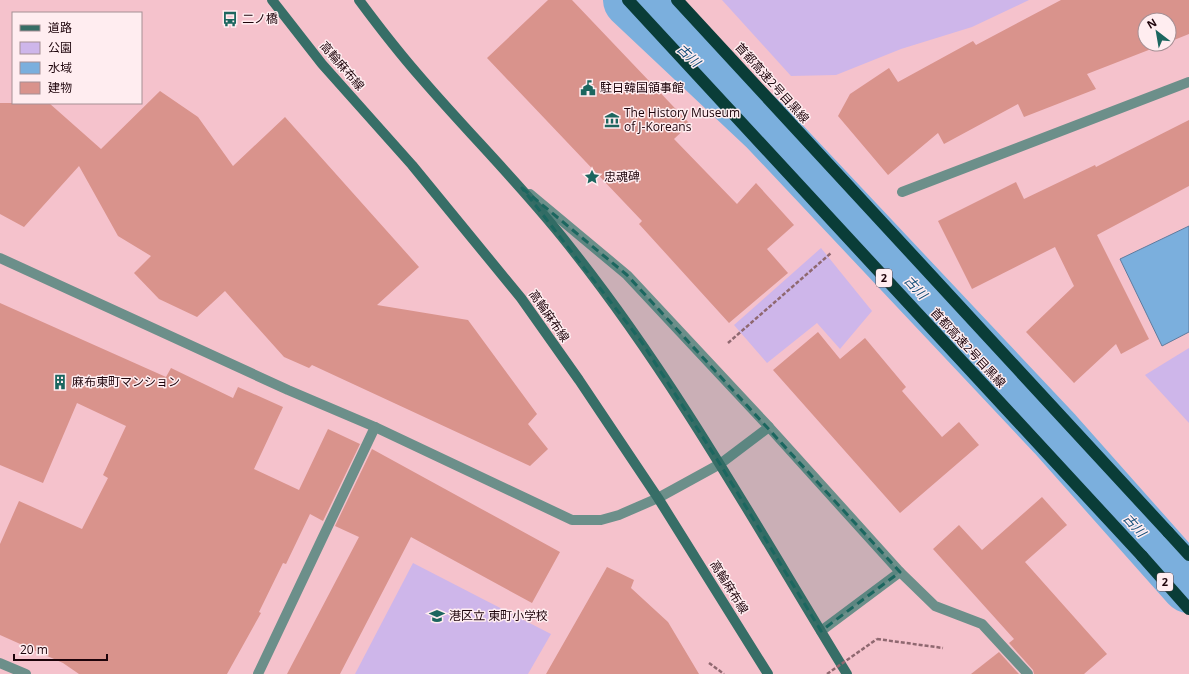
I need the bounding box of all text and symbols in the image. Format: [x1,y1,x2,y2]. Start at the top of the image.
bus stop icon: 二ノ橋 [221,10,239,28]
place label: 二ノ橋 [242,10,278,27]
legend [12,12,142,104]
north arrow [1137,12,1177,52]
text: N [1144,14,1159,32]
text: 道路 [48,19,72,36]
street label: 高輪麻布線 [316,37,368,94]
text: 公園 [48,39,72,56]
street label: 首都高速2号目黒線 [732,39,813,127]
water label: 古川 [673,40,706,72]
text: 水域 [48,59,72,76]
text: 建物 [48,79,72,96]
public building icon: 駐日韓国領事館 [579,79,597,97]
place label: 駐日韓国領事館 [600,79,684,96]
place label: The History Museum of J-Koreans [624,104,740,135]
museum icon: The History Museum of J-Koreans [603,111,621,129]
place icon: 忠魂碑 [583,168,601,186]
place label: 忠魂碑 [604,168,640,185]
road number: 2 [876,269,892,287]
water label: 古川 [901,271,933,304]
street label: 高輪麻布線 [525,286,574,345]
street label: 首都高速2号目黒線 [927,304,1010,391]
building icon: 麻布東町マンション [51,373,69,391]
place label: 麻布東町マンション [72,373,180,390]
water label: 古川 [1120,509,1152,542]
street label: 高輪麻布線 [706,557,753,617]
road number: 2 [1157,573,1173,591]
school or university icon: 港区立 東町小学校 [428,607,446,625]
place label: 港区立 東町小学校 [449,607,548,624]
scale bar [14,636,107,662]
text: 20 m [20,641,48,658]

